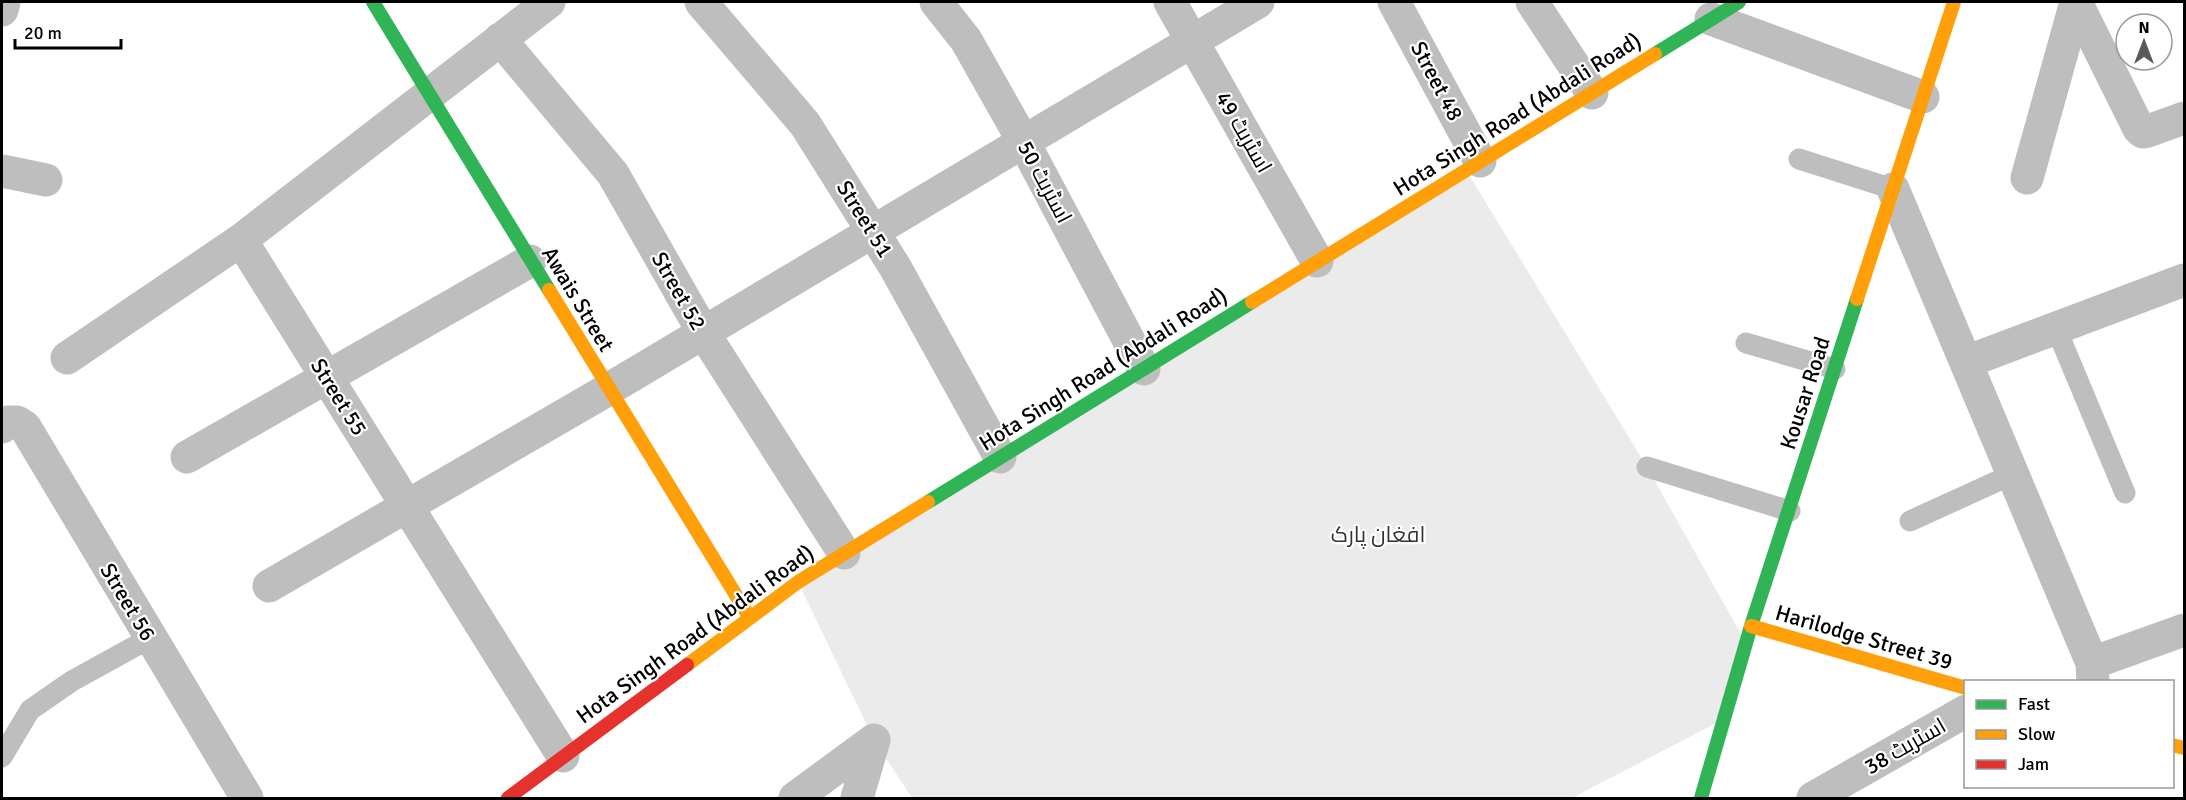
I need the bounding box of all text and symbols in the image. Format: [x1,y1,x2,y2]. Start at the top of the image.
scale bar [15,12,122,50]
north arrow [2114,12,2174,72]
text: N [2138,18,2150,38]
text: 20 m [24,22,62,44]
street label: Hota Singh Road (Abdali Road) [1388,27,1646,201]
street label: Street 48 [1405,37,1469,125]
street label: اسٹریٹ 49 [1210,86,1278,178]
street label: اسٹریٹ 50 [1012,136,1078,228]
street label: Street 51 [831,175,899,263]
street label: Awais Street [536,242,620,357]
street label: Street 52 [646,247,712,335]
street label: Hota Singh Road (Abdali Road) [974,282,1232,456]
street label: Kousar Road [1774,333,1836,453]
street label: Street 55 [305,353,373,441]
park label: افغان پارک [1331,521,1425,549]
street label: Hota Singh Road (Abdali Road) [571,539,819,729]
street label: Street 56 [94,558,162,646]
street label: Harilodge Street 39 [1772,599,1956,675]
legend [1964,680,2174,788]
text: Fast [2018,693,2050,715]
street label: اسٹریٹ 38 [1859,712,1951,780]
text: Slow [2018,723,2055,745]
text: Jam [2018,753,2049,775]

